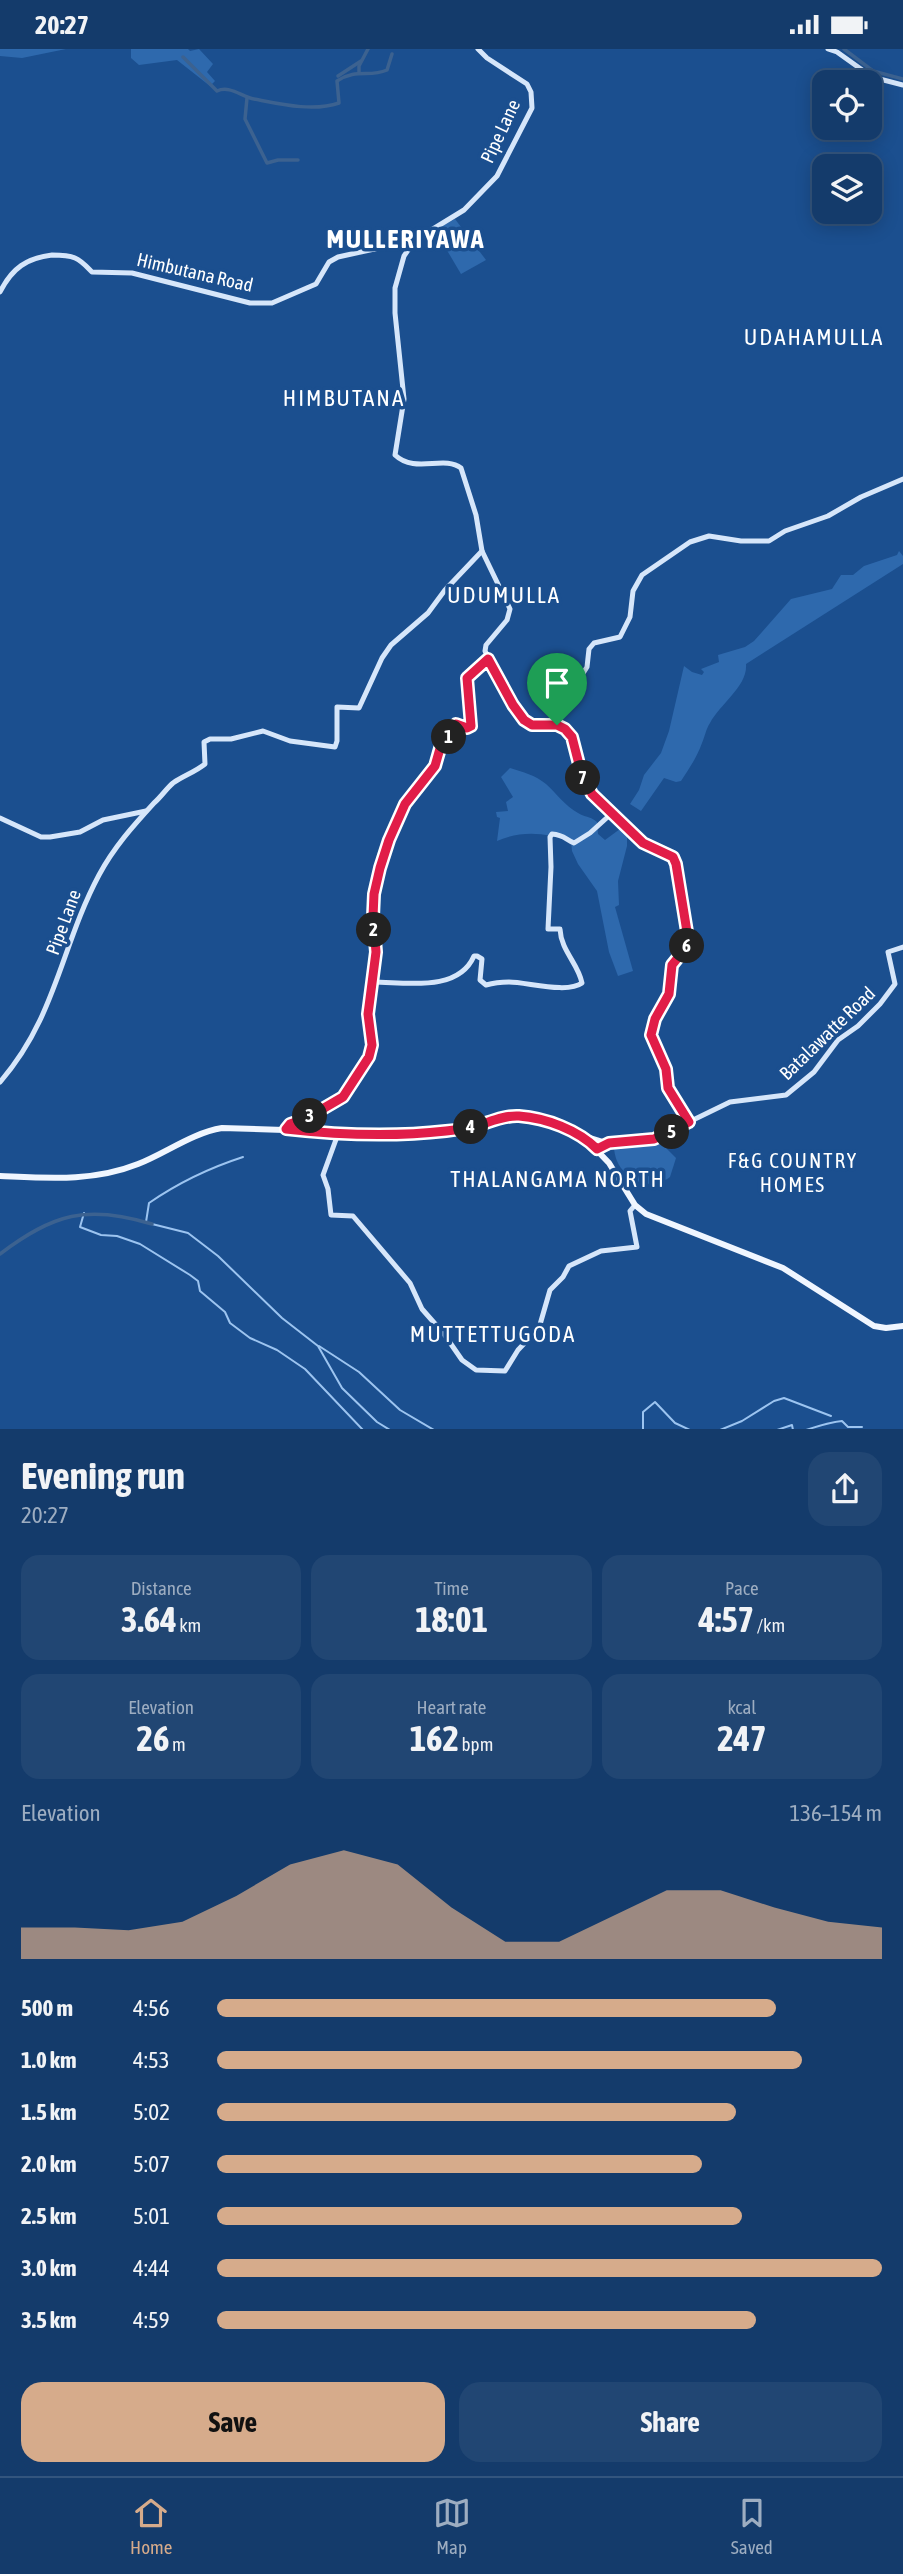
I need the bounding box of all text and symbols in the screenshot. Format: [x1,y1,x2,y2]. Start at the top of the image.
text: 20:27 [35,10,89,40]
map controls [812,70,882,224]
button: locate [812,70,882,140]
street label: Pipe Lane [476,96,524,166]
button: layers [812,154,882,224]
district label: MULLERIYAWA [326,224,486,254]
street label: Himbutana Road [135,248,255,296]
district label: UDAHAMULLA [744,324,884,350]
district label: HIMBUTANA [283,385,405,411]
district label: UDUMULLA [447,582,561,608]
pin [527,653,587,725]
icon: arrive [538,664,576,702]
pin: 1 [432,719,466,755]
text: 1 [444,725,453,747]
pin: 7 [566,761,600,795]
text: 7 [578,766,587,788]
street label: Pipe Lane [41,886,85,958]
pin: 2 [356,913,392,947]
text: 2 [369,918,378,940]
pin: 6 [670,929,704,963]
text: 6 [682,934,691,956]
street label: Batalawatte Road [775,982,879,1084]
pin: 3 [292,1099,328,1133]
text: 3 [305,1104,314,1126]
pin: 4 [454,1109,489,1145]
text: 4 [466,1115,475,1137]
pin: 5 [654,1115,690,1149]
text: 5 [667,1120,676,1142]
district label: F&G COUNTRY HOMES [728,1148,858,1196]
district label: THALANGAMA NORTH [450,1166,666,1192]
district label: MUTTETTUGODA [410,1321,576,1347]
button: share [808,1452,882,1526]
text: Evening run [21,1454,185,1497]
text: 20:27 [21,1502,69,1528]
text: Distance [131,1577,192,1599]
text: Time [434,1577,469,1599]
text: Pace [725,1577,759,1599]
text: 3.64 [121,1599,177,1639]
text: 18:01 [415,1599,488,1639]
text: 4:57 [698,1599,754,1639]
text: km [177,1614,201,1636]
text: /km [754,1614,785,1636]
text: Elevation [128,1696,194,1718]
text: Heart rate [417,1696,486,1718]
text: kcal [727,1696,756,1718]
text: 26 [137,1718,169,1758]
text: 162 [410,1718,459,1758]
text: 247 [717,1718,767,1758]
text: m [169,1733,186,1755]
text: bpm [459,1733,493,1755]
text: Elevation [21,1800,101,1826]
text: 136–154 m [789,1800,882,1826]
text: 500 m [21,1995,73,2021]
text: 4:56 [133,1995,170,2021]
text: 1.0 km [21,2047,77,2073]
text: 4:53 [133,2047,170,2073]
text: 1.5 km [21,2099,77,2125]
text: 5:02 [133,2099,170,2125]
text: 2.0 km [21,2151,77,2177]
text: 5:07 [133,2151,170,2177]
text: 2.5 km [21,2203,77,2229]
text: 5:01 [133,2203,170,2229]
text: 3.0 km [21,2255,77,2281]
text: 4:44 [133,2255,170,2281]
text: 3.5 km [21,2307,77,2333]
text: 4:59 [133,2307,170,2333]
button: Save [21,2382,445,2462]
button: Share [459,2382,882,2462]
tab: Home [130,2494,172,2558]
tab: Map [433,2494,471,2558]
tab: Saved [731,2494,773,2558]

